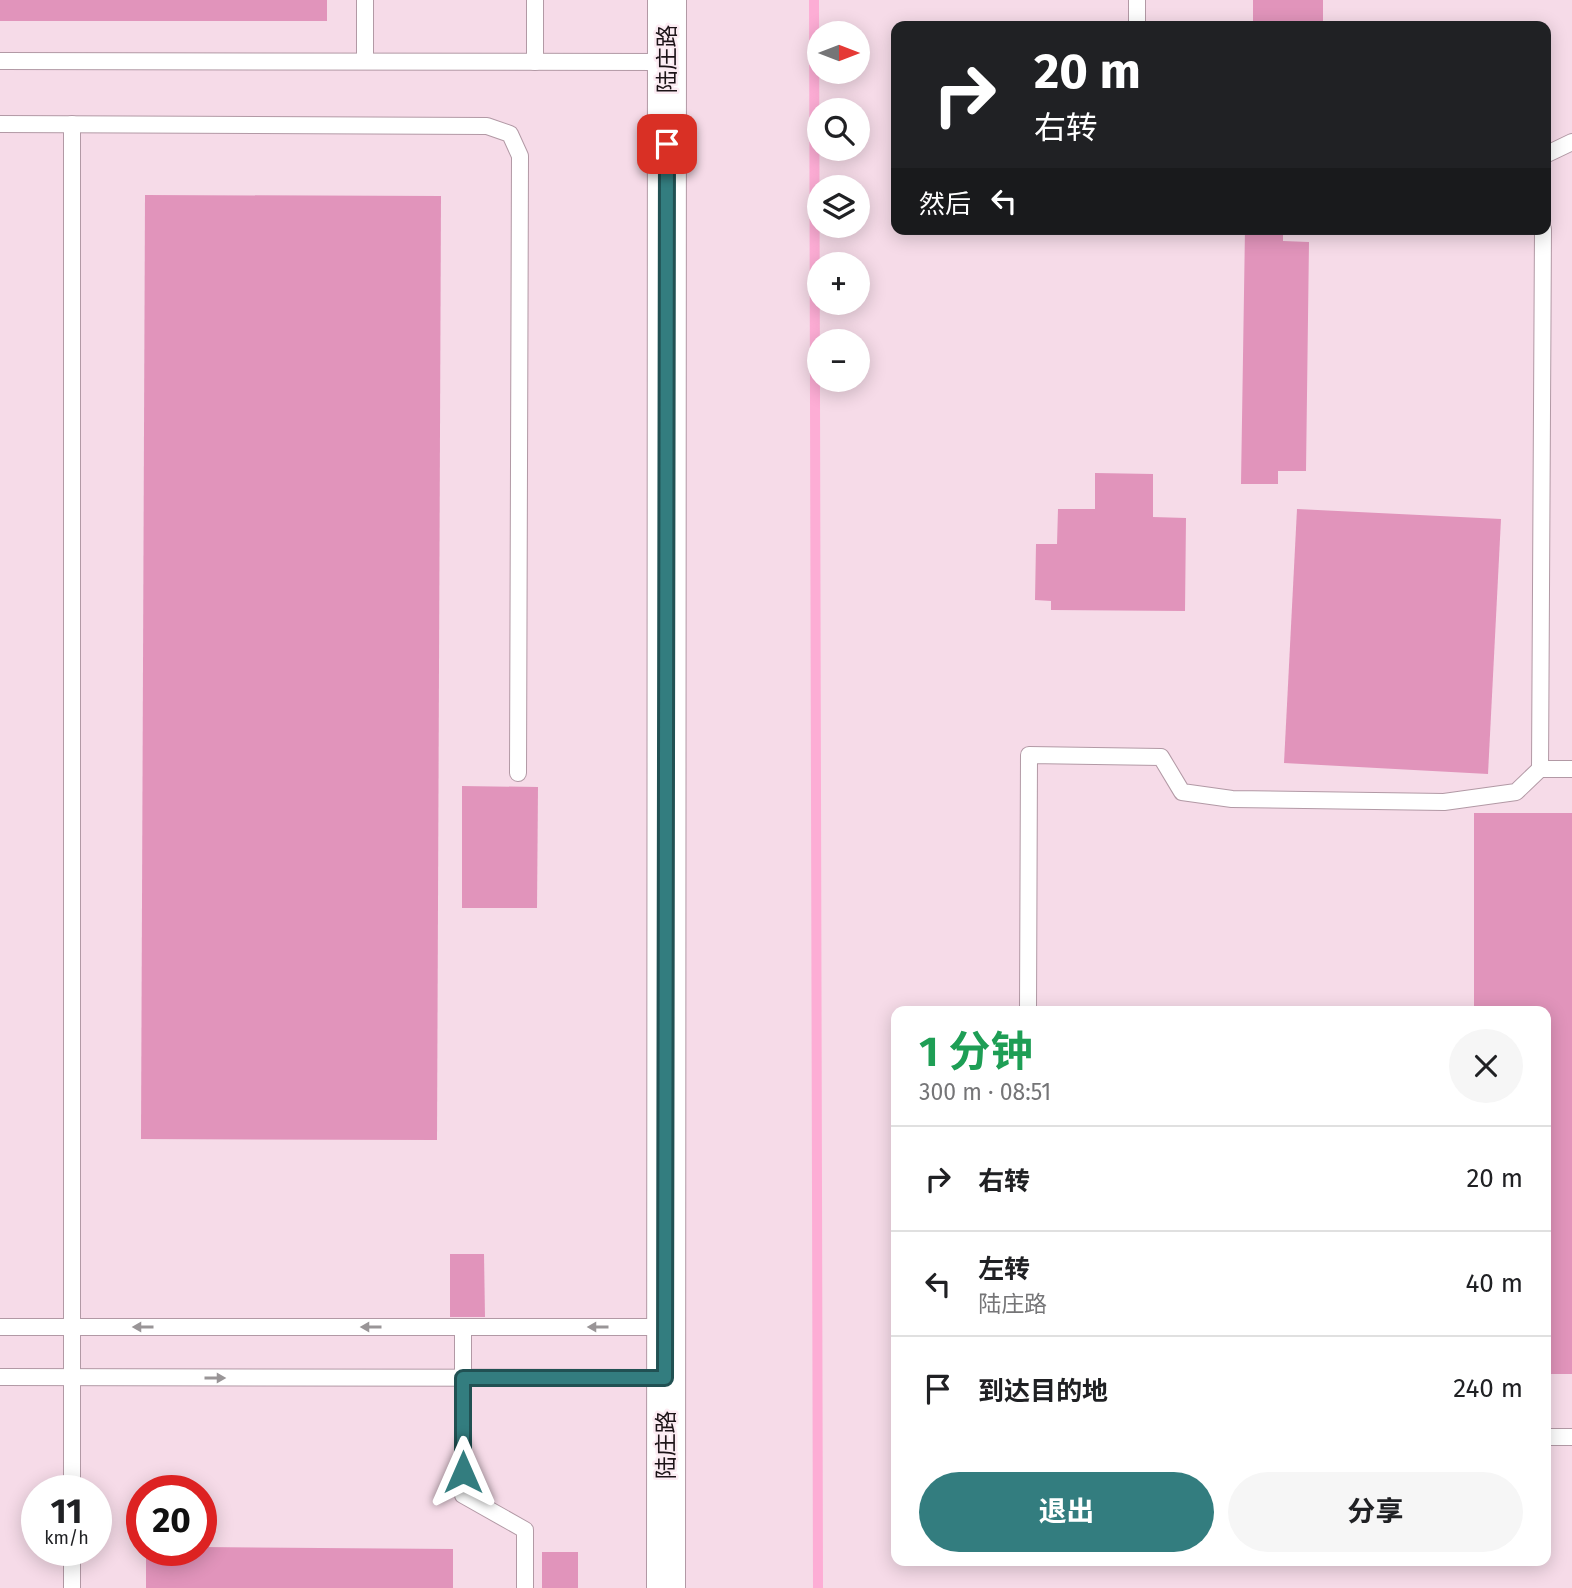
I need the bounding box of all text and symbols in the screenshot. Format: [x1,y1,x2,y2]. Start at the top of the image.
north arrow [807,21,870,84]
map controls [807,21,870,392]
street label: 陆庄路 [653,25,681,94]
text: 20 m [1034,42,1141,101]
icon: right [919,49,1010,140]
button: search [807,98,870,161]
text: 右转 [1034,109,1098,147]
pin [637,114,697,174]
icon: arrive [648,125,686,163]
button: layers [807,175,870,238]
icon: left [985,182,1023,220]
text: 然后 [919,189,971,220]
button: + [807,252,870,315]
button: − [807,329,870,392]
text: 1 分钟 [919,1027,1032,1077]
button: close [1449,1029,1523,1103]
text: 300 m · 08:51 [919,1078,1051,1106]
icon: right [919,1160,957,1198]
text: 20 m [1466,1163,1523,1194]
text: 右转 [978,1166,1030,1197]
text: 左转 [978,1254,1030,1285]
icon: left [919,1265,957,1303]
text: 40 m [1465,1268,1523,1299]
text: 陆庄路 [978,1290,1047,1318]
one-way arrow [132,1321,154,1333]
one-way arrow [360,1321,382,1333]
one-way arrow [587,1321,609,1333]
icon: arrive [919,1370,957,1408]
one-way arrow [204,1372,226,1384]
text: 240 m [1453,1373,1523,1404]
text: 到达目的地 [978,1376,1108,1407]
street label: 陆庄路 [652,1411,680,1480]
position arrow [426,1435,500,1509]
button: 退出 [919,1472,1214,1552]
button: 分享 [1228,1472,1523,1552]
speed limit sign: 20 [126,1475,217,1566]
text: 11 [51,1490,82,1532]
text: km/h [44,1527,89,1549]

